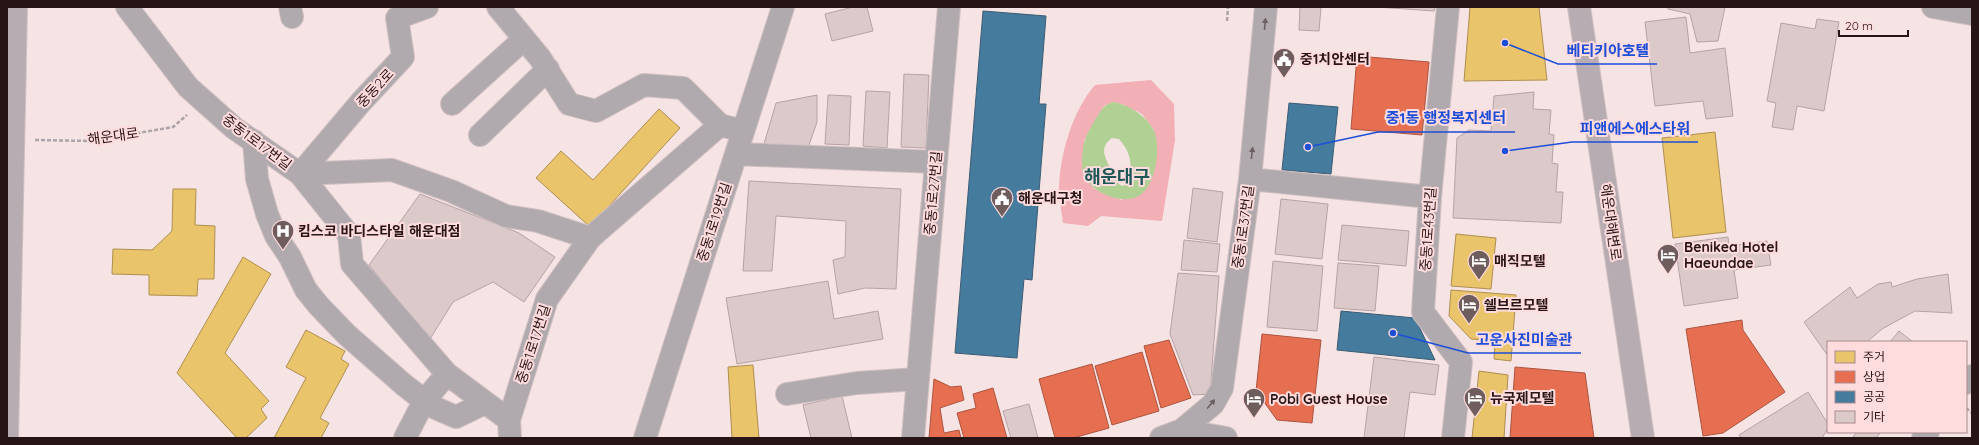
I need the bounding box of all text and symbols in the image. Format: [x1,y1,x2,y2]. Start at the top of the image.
scale bar [1839,12,1908,38]
one-way arrow [1262,18,1268,30]
text: 20 m [1845,18,1873,33]
callout: 베티키아호텔 [1558,37,1657,64]
text: 베티키아호텔 [1567,41,1649,60]
public building icon: 중1치안센터 [1271,46,1297,79]
place label: 중1치안센터 [1300,50,1370,68]
street label: 중동2로 [353,65,397,111]
callout: 중1동 행정복지센터 [1378,105,1515,132]
text: 중1동 행정복지센터 [1386,108,1506,127]
street label: 중동1로17번길 [219,110,295,174]
callout: 피앤에스에스타워 [1572,115,1698,142]
text: 피앤에스에스타워 [1580,119,1690,138]
street label: 해운대로 [86,123,140,148]
one-way arrow [1249,147,1256,159]
street label: 중동1로27번길 [920,150,946,236]
district label: 해운대구 [1084,165,1150,188]
street label: 중동1로19번길 [693,180,735,264]
street label: 해운대해변로 [1597,182,1625,262]
street label: 중동1로37번길 [1228,184,1258,270]
public building icon: 해운대구청 [989,185,1015,218]
street label: 중동1로43번길 [1416,186,1440,272]
place label: 해운대구청 [1018,189,1082,207]
hospital icon: 킴스코 바디스타일 해운대점 [270,218,296,251]
place label: 킴스코 바디스타일 해운대점 [298,222,460,240]
place label: Benikea Hotel Haeundae [1684,238,1778,272]
hotel icon: Benikea Hotel Haeundae [1655,242,1681,275]
hotel icon: 매직모텔 [1466,248,1492,281]
place label: 매직모텔 [1494,252,1546,270]
hotel icon: 쉘브르모텔 [1456,292,1482,325]
place label: 쉘브르모텔 [1484,296,1549,314]
street label: 중동1로17번길 [512,302,554,386]
callout: 고운사진미술관 [1468,326,1581,353]
text: 고운사진미술관 [1476,330,1572,349]
legend [1827,341,1967,433]
text: 주거 [1863,349,1885,364]
text: 상업 [1863,369,1885,384]
hotel icon: 뉴국제모텔 [1462,385,1488,418]
hotel icon: Pobi Guest House [1241,386,1267,419]
place label: 뉴국제모텔 [1490,389,1555,407]
text: 공공 [1863,389,1885,404]
place label: Pobi Guest House [1270,390,1388,408]
one-way arrow [1207,399,1216,409]
text: 기타 [1863,409,1885,424]

